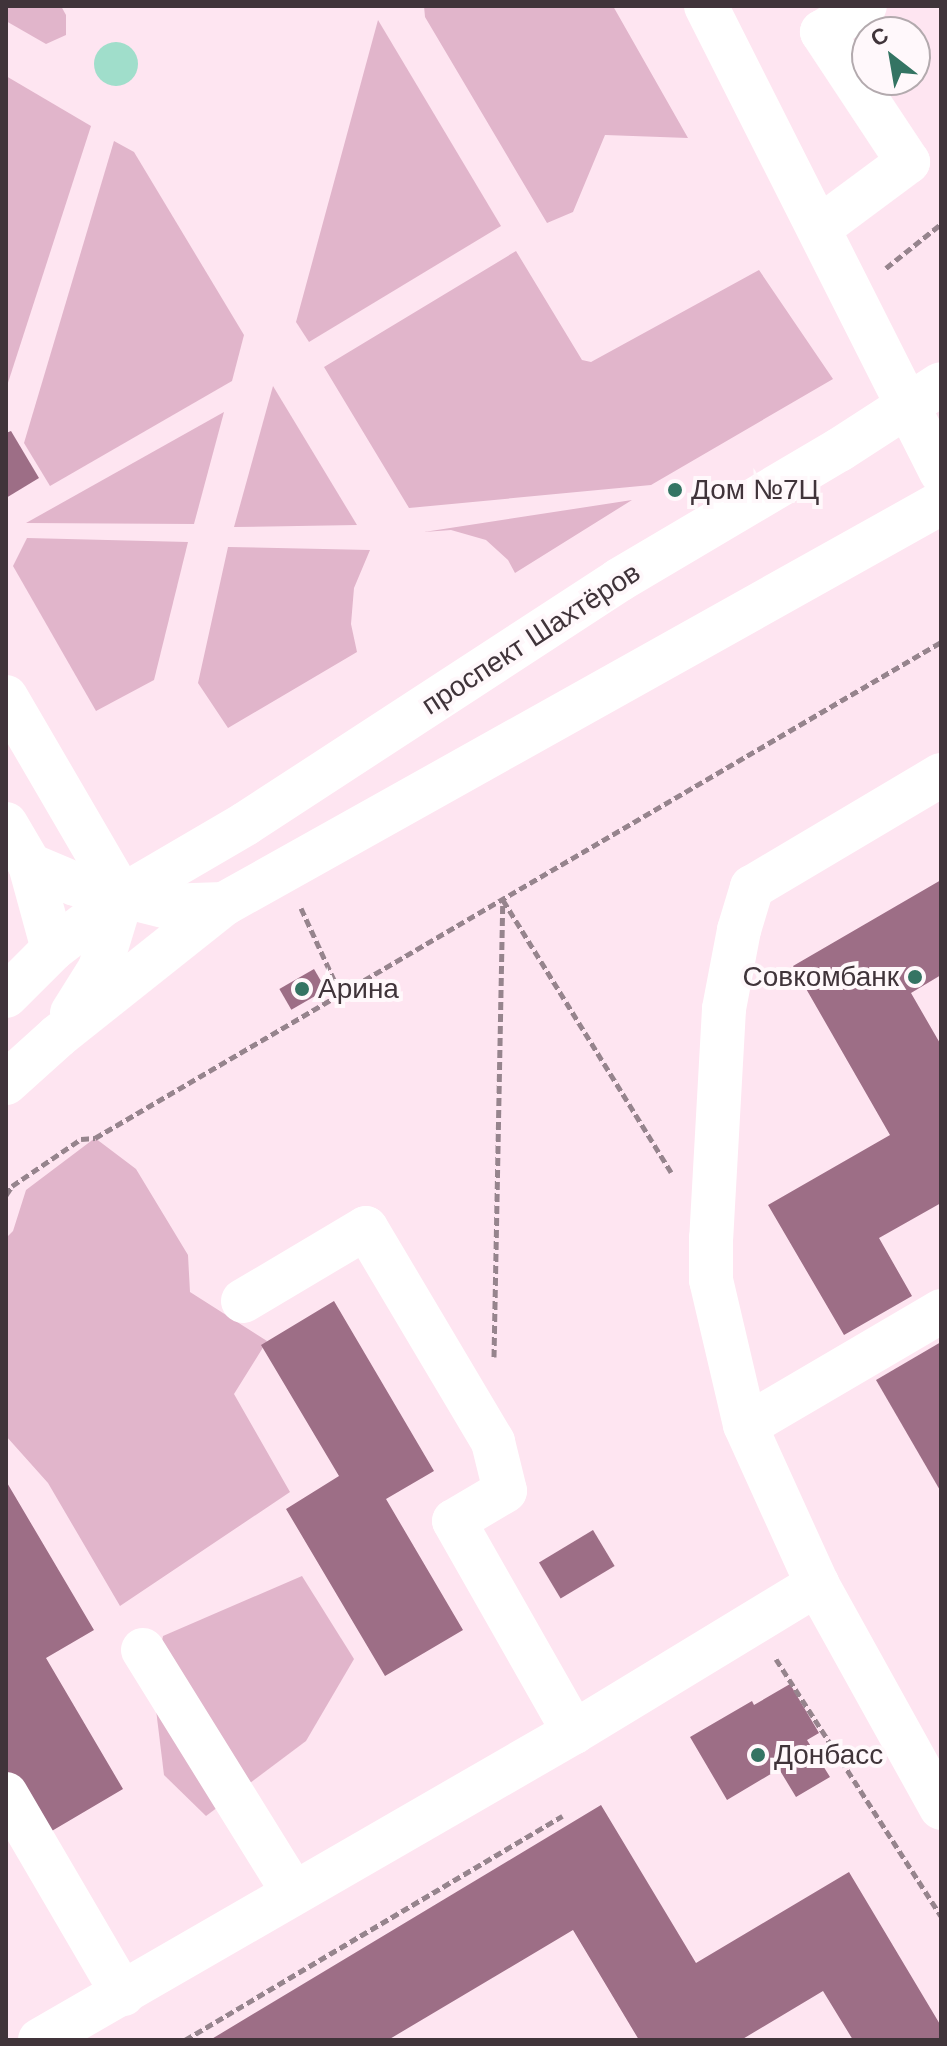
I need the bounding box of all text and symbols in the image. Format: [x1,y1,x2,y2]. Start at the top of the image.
north arrow [851,16,931,96]
text: С [866,22,893,52]
place label: Дом №7Ц [691,473,819,507]
marker: Дом №7Ц [666,481,684,499]
street label: проспект Шахтёров [416,556,646,722]
place label: Совкомбанк [743,960,899,994]
marker: Совкомбанк [906,968,924,986]
place label: Арина [318,972,399,1006]
marker: Арина [293,980,311,998]
place label: Донбасс [774,1738,883,1772]
marker: Донбасс [749,1746,767,1764]

